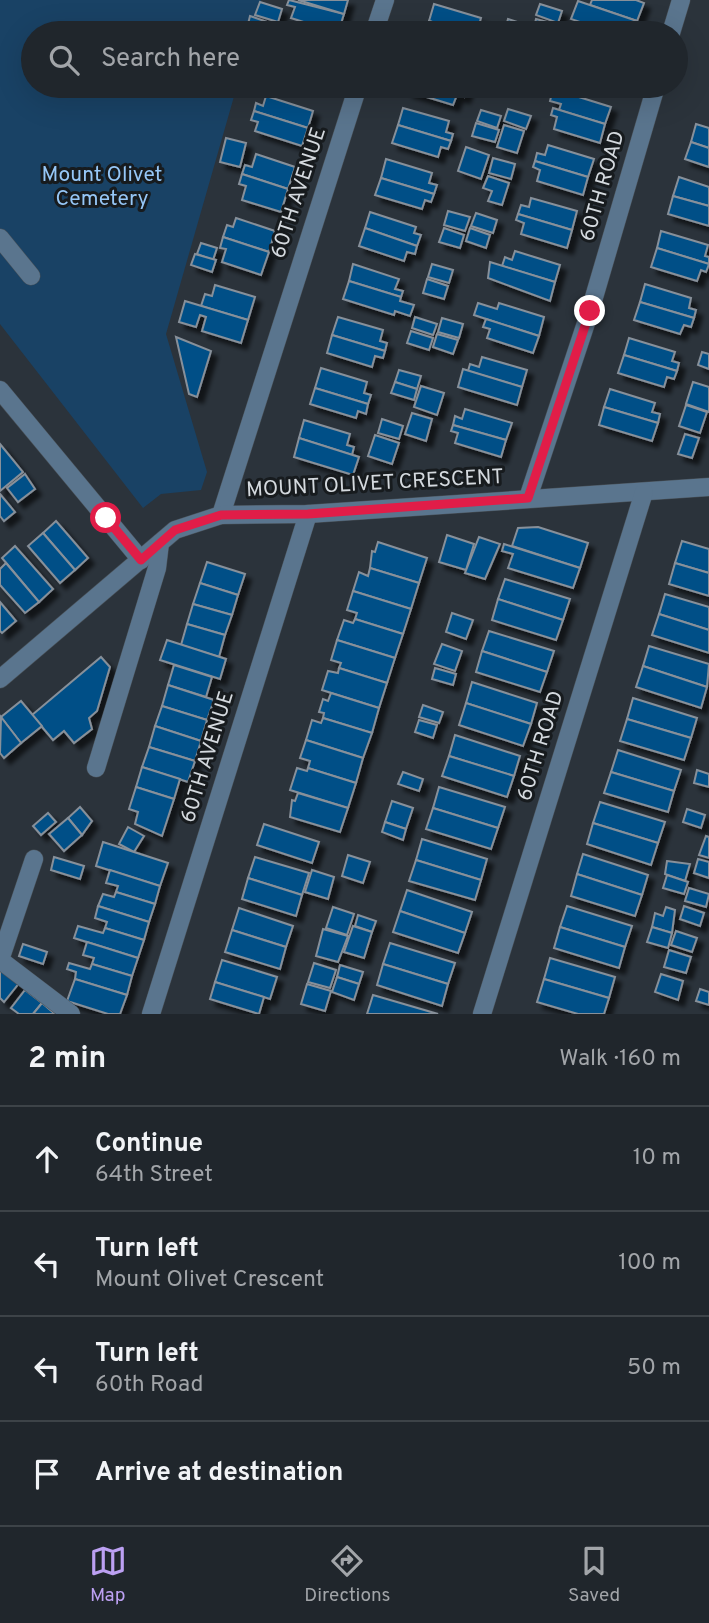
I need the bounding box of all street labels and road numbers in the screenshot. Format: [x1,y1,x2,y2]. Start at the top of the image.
street label: 60TH AVENUE [265,124,333,262]
street label: 60TH ROAD [574,128,632,244]
street label: MOUNT OLIVET CRESCENT [246,464,504,504]
street label: 60TH AVENUE [175,688,241,826]
street label: 60TH ROAD [511,688,571,804]

